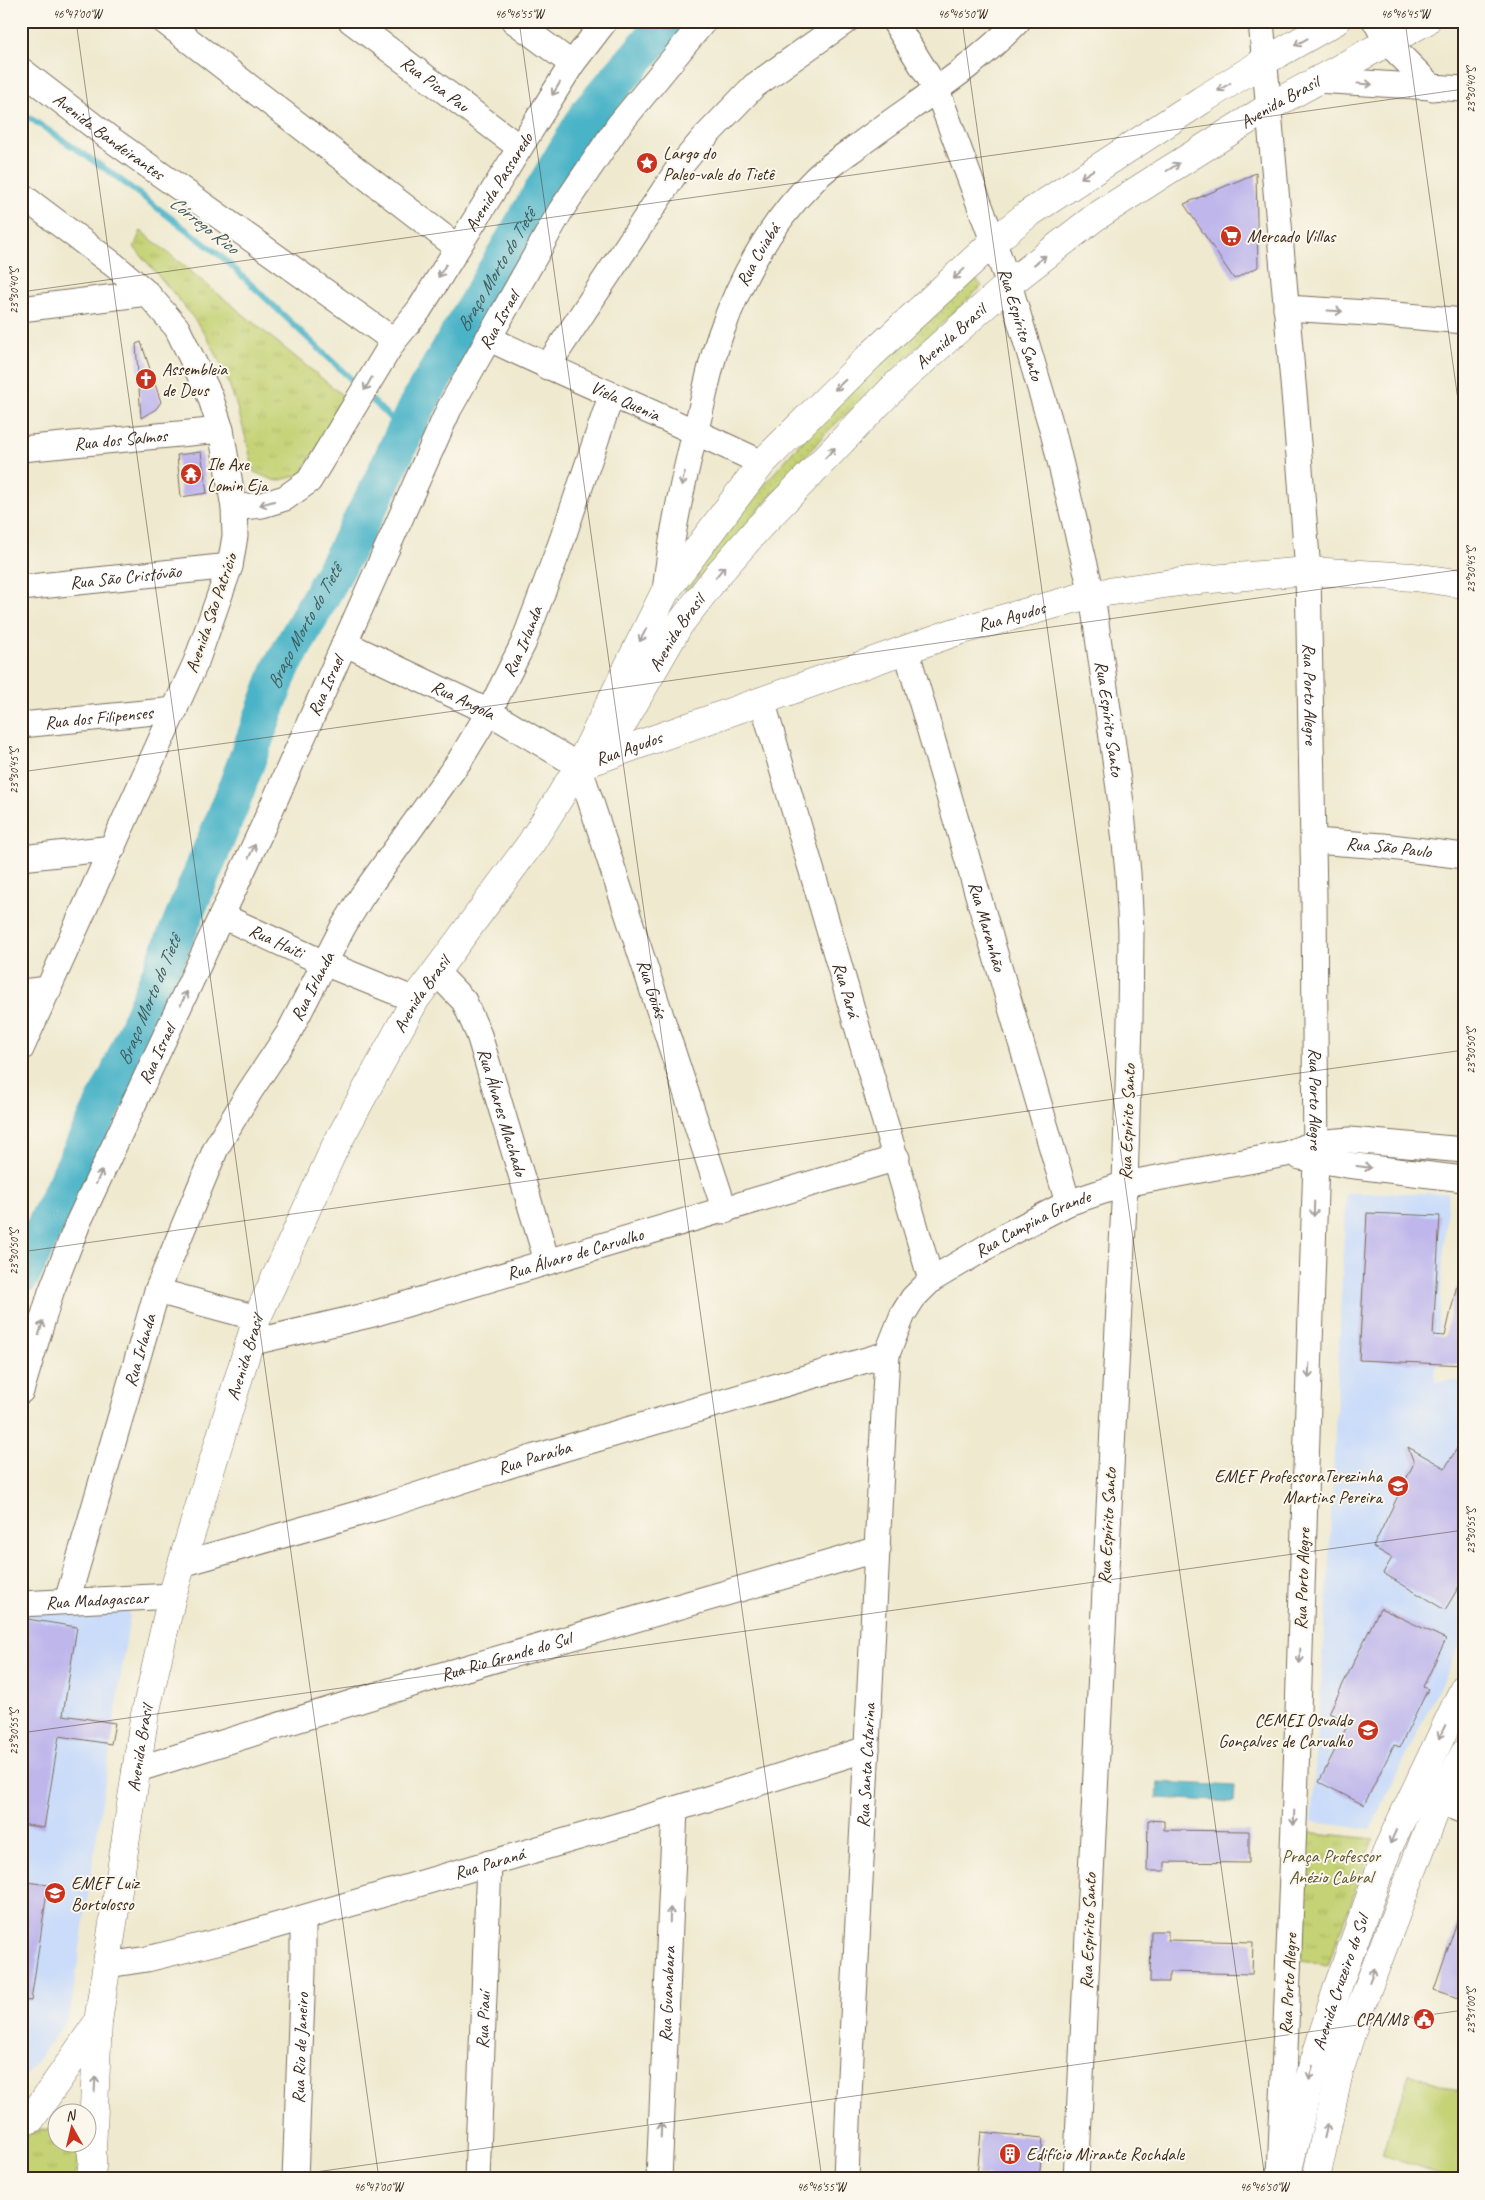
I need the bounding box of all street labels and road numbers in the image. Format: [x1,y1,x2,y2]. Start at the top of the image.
street label: Rua Pica Pau [397,51,474,117]
street label: Avenida Brasil [1236,69,1325,133]
street label: Avenida Bandeirantes [49,88,170,186]
street label: Avenida Passaredo [460,127,538,235]
street label: Rua Cuiabá [731,217,786,290]
street label: Rua Espírito Santo [993,265,1049,385]
street label: Rua Israel [474,285,526,353]
street label: Avenida Brasil [911,297,993,374]
street label: Viela Quenia [587,376,664,426]
street label: Rua dos Salmos [73,424,170,455]
street label: Avenida São Patrício [180,549,242,676]
street label: Rua São Cristóvão [69,560,184,594]
street label: Avenida Brasil [644,588,711,675]
street label: Rua Agudos [975,596,1049,636]
street label: Rua Irlanda [498,602,548,680]
street label: Rua Porto Alegre [1298,643,1322,746]
street label: Rua Israel [303,650,350,719]
street label: Rua Espírito Santo [1090,659,1128,779]
street label: Rua Angola [428,675,500,725]
street label: Rua dos Filipenses [44,701,155,734]
street label: Rua Agudos [592,726,667,770]
street label: Rua São Paulo [1345,832,1434,863]
street label: Rua Maranhão [964,879,1011,975]
street label: Rua Haiti [246,919,310,964]
street label: Rua Irlanda [286,947,340,1024]
street label: Avenida Brasil [388,949,456,1036]
street label: Rua Goiás [632,957,672,1023]
street label: Rua Pará [828,960,866,1022]
street label: Rua Israel [134,1018,182,1087]
street label: Rua Álvares Machado [473,1046,532,1180]
street label: Rua Porto Alegre [1304,1048,1327,1151]
street label: Rua Espírito Santo [1114,1062,1140,1181]
street label: Rua Campina Grande [971,1185,1094,1262]
street label: Rua Álvaro de Carvalho [504,1223,647,1285]
street label: Avenida Brasil [222,1309,269,1403]
street label: Rua Irlanda [119,1310,161,1389]
street label: Rua Paraíba [495,1436,575,1479]
street label: Rua Espírito Santo [1093,1466,1121,1585]
street label: Rua Porto Alegre [1289,1527,1315,1630]
street label: Rua Madagascar [45,1586,150,1614]
street label: Rua Rio Grande do Sul [438,1626,577,1686]
street label: Avenida Brasil [122,1700,158,1793]
street label: Rua Santa Catarina [852,1701,880,1828]
street label: Rua Paraná [451,1842,529,1884]
street label: Rua Espírito Santo [1075,1871,1101,1990]
street label: Avenida Cruzeiro do Sul [1307,1909,1375,2053]
street label: Rua Porto Alegre [1274,1932,1302,2035]
street label: Rua Guanabara [654,1945,680,2043]
street label: Rua Piauí [471,1988,495,2049]
street label: Rua Rio de Janeiro [287,1991,313,2104]

